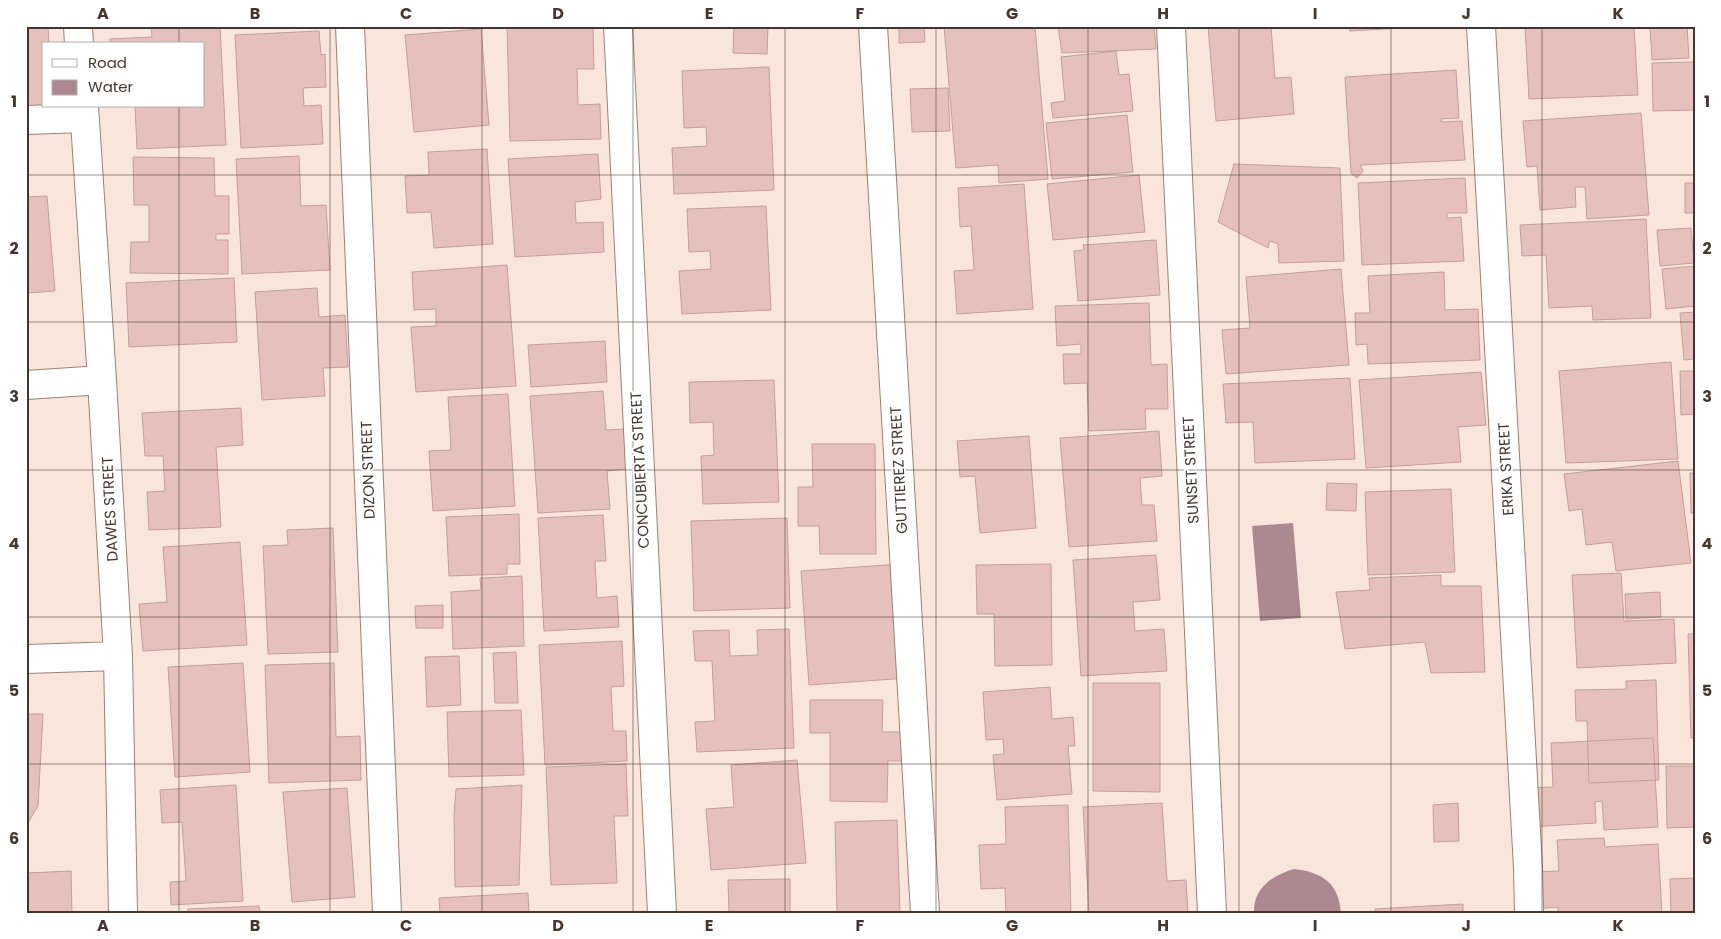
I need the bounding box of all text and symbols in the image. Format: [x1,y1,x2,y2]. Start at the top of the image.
text: A [97,2,109,25]
text: B [250,2,260,25]
text: C [400,2,412,25]
text: D [552,2,564,25]
text: E [705,2,713,25]
text: F [856,2,865,25]
text: G [1006,2,1018,25]
text: H [1157,2,1169,25]
text: I [1313,2,1317,25]
text: J [1461,2,1471,25]
text: K [1612,2,1624,25]
legend [42,42,205,108]
text: Road [88,52,127,73]
text: Water [88,76,134,97]
text: 1 [11,90,17,113]
text: 1 [1704,90,1710,113]
text: 2 [9,237,19,260]
text: 2 [1702,237,1712,260]
text: 3 [9,385,19,408]
text: 3 [1702,385,1712,408]
street label: CONCUBIERTA STREET [625,391,654,549]
street label: GUTTIEREZ STREET [885,406,912,534]
street label: SUNSET STREET [1177,416,1204,524]
street label: DIZON STREET [355,421,380,520]
street label: ERIKA STREET [1493,422,1518,516]
street label: DAWES STREET [96,456,123,562]
text: 4 [9,532,20,555]
text: 4 [1702,532,1713,555]
text: 5 [9,679,19,702]
text: 5 [1702,679,1712,702]
text: 6 [9,827,19,850]
text: 6 [1702,827,1712,850]
text: A [97,914,109,937]
text: B [250,914,260,937]
text: C [400,914,412,937]
text: D [552,914,564,937]
text: E [705,914,713,937]
text: F [856,914,865,937]
text: G [1006,914,1018,937]
text: H [1157,914,1169,937]
text: I [1313,914,1317,937]
text: J [1461,914,1471,937]
text: K [1612,914,1624,937]

